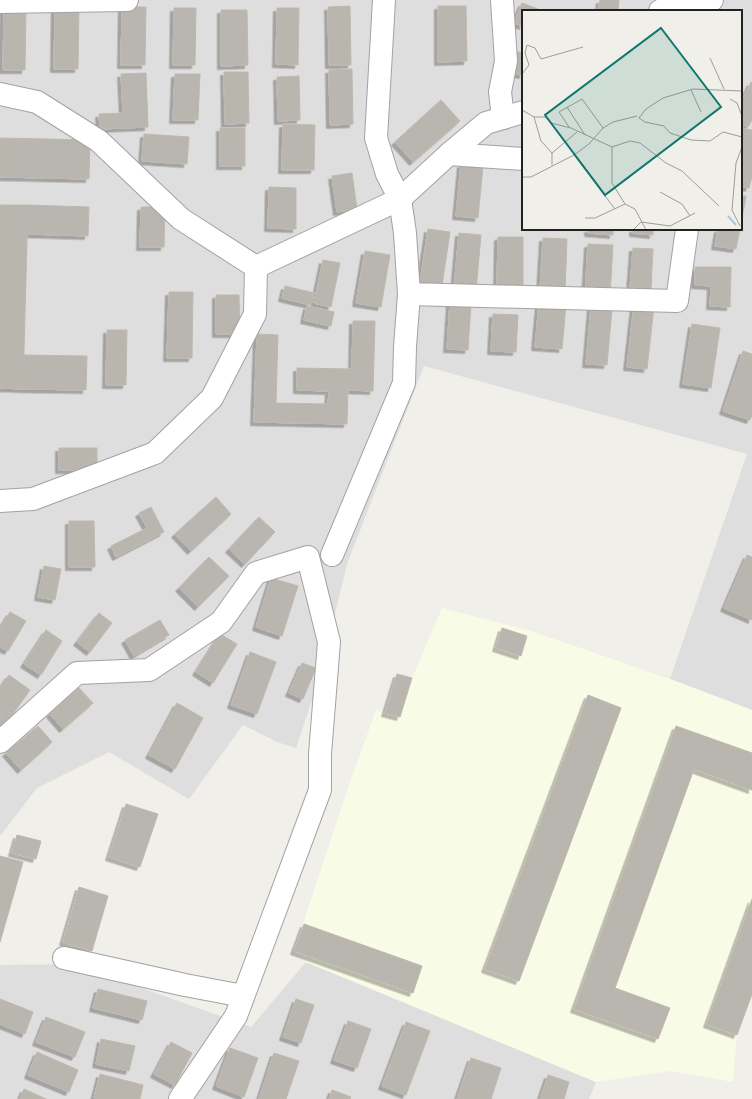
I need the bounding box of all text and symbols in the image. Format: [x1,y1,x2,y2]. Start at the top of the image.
inset map [522,10,742,230]

